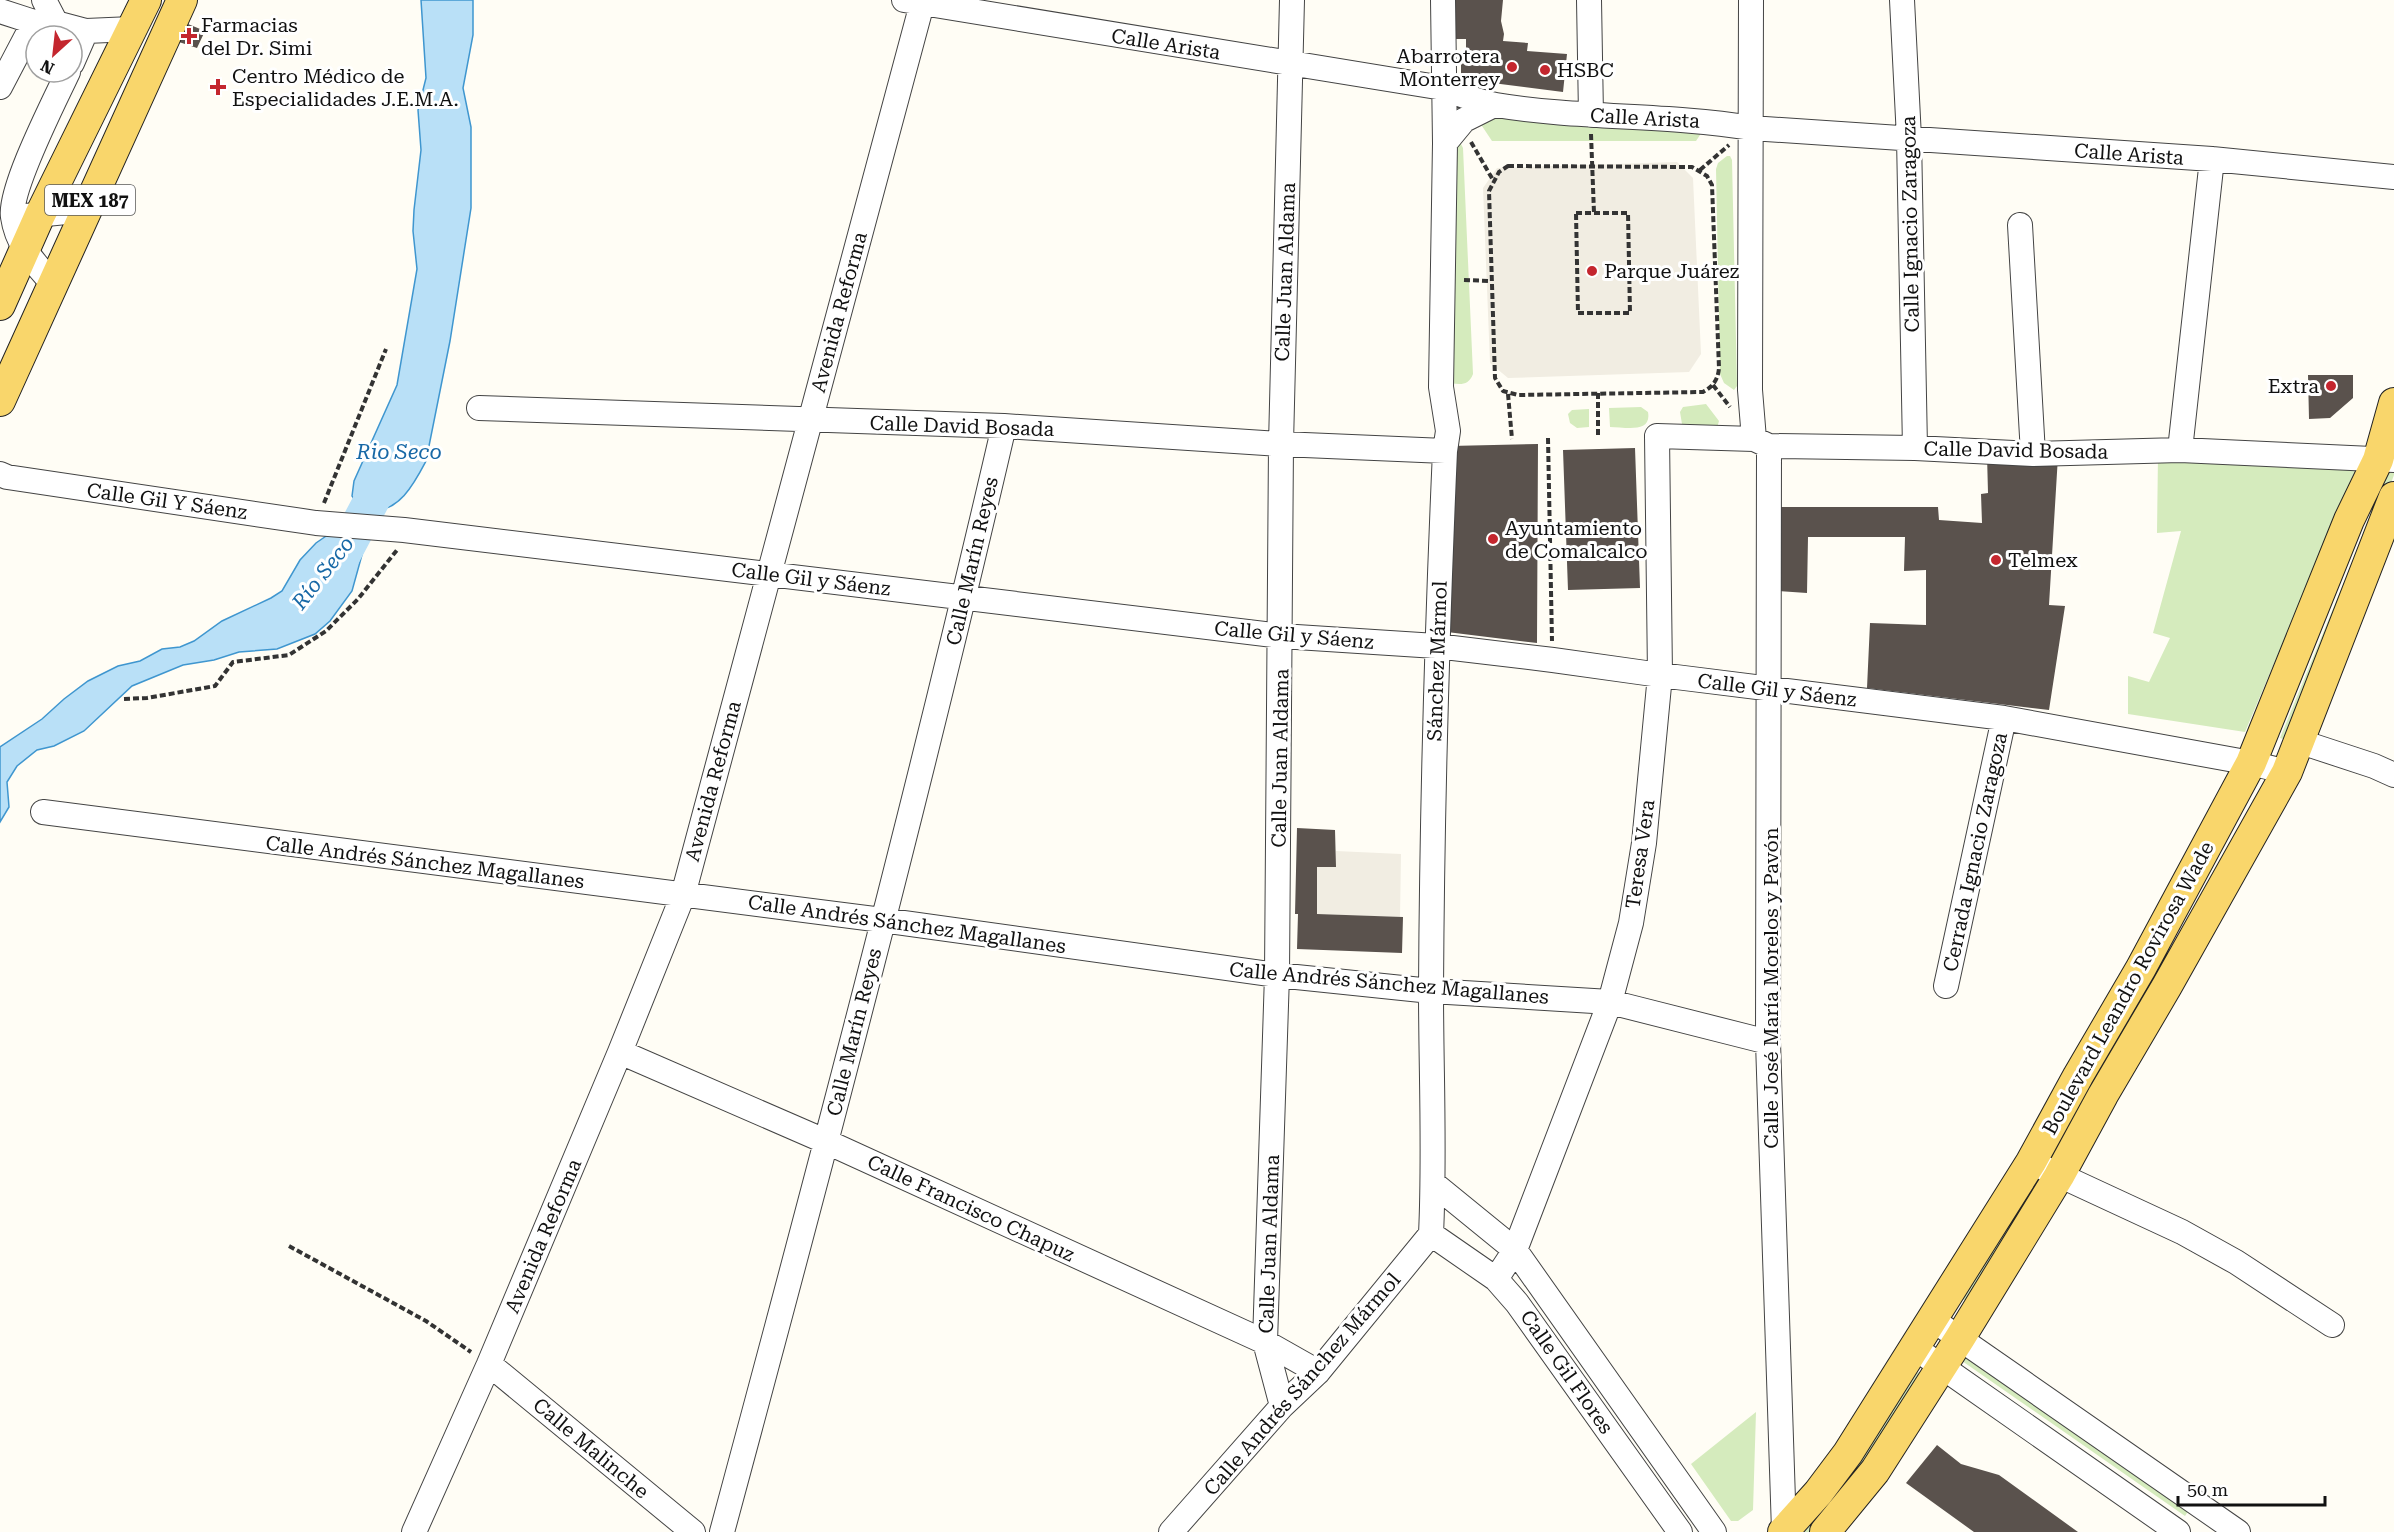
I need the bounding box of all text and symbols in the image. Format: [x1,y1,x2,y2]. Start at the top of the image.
place label: Farmacias del Dr. Simi [201,13,312,60]
north arrow [24,24,84,84]
street label: Calle Arista [1110,24,1222,64]
marker: Farmacias del Dr. Simi [182,29,196,43]
place label: Abarrotera Monterrey [1397,44,1500,91]
text: N [38,56,57,78]
place label: HSBC [1557,58,1614,82]
marker: Abarrotera Monterrey [1505,60,1519,74]
marker: HSBC [1538,63,1552,77]
place label: Centro Médico de Especialidades J.E.M.A. [232,64,459,111]
marker: Centro Médico de Especialidades J.E.M.A. [209,78,227,96]
street label: Calle Arista [1589,103,1701,133]
street label: Calle Ignacio Zaragoza [1896,115,1924,332]
street label: Calle Arista [2073,138,2185,170]
street label: Calle Juan Aldama [1270,182,1300,362]
road number: MEX 187 [45,185,135,215]
street label: Avenida Reforma [806,229,872,395]
place label: Parque Juárez [1604,259,1739,283]
marker: Parque Juárez [1585,264,1599,278]
place label: Extra [2268,374,2319,398]
marker: Extra [2324,379,2338,393]
street label: Calle David Bosada [869,411,1055,441]
street label: Calle David Bosada [1923,436,2109,464]
water label: Rio Seco [355,440,442,464]
street label: Calle Marín Reyes [941,474,1003,648]
street label: Calle Gil Y Sáenz [85,478,249,524]
place label: Ayuntamiento de Comalcalco [1505,516,1648,563]
water label: Río Seco [287,532,359,615]
marker: Ayuntamiento de Comalcalco [1486,532,1500,546]
place label: Telmex [2008,548,2078,572]
marker: Telmex [1989,553,2003,567]
street label: Calle Gil y Sáenz [730,557,892,601]
street label: Sánchez Mármol [1422,580,1452,742]
street label: Calle Gil y Sáenz [1213,616,1375,654]
street label: Calle Juan Aldama [1266,668,1294,848]
street label: Calle Gil y Sáenz [1696,668,1858,712]
street label: Avenida Reforma [680,698,746,864]
street label: Cerrada Ignacio Zaragoza [1938,730,2012,974]
street label: Teresa Vera [1620,798,1660,910]
street label: Calle José María Morelos y Pavón [1759,827,1783,1149]
street label: Calle Andrés Sánchez Magallanes [264,831,586,893]
street label: Boulevard Leandro Rovirosa Wade [2037,837,2219,1139]
street label: Calle Andrés Sánchez Magallanes [747,890,1067,958]
street label: Calle Marín Reyes [822,946,886,1118]
street label: Calle Andrés Sánchez Magallanes [1228,957,1550,1009]
street label: Calle Francisco Chapuz [864,1149,1078,1267]
street label: Calle Juan Aldama [1254,1154,1284,1334]
street label: Avenida Reforma [500,1155,586,1317]
street label: Calle Andrés Sánchez Mármol [1199,1268,1405,1500]
street label: Calle Gil Flores [1515,1305,1619,1439]
street label: Calle Malinche [528,1393,654,1503]
scale bar [2178,1469,2325,1507]
text: 50 m [2187,1479,2228,1500]

